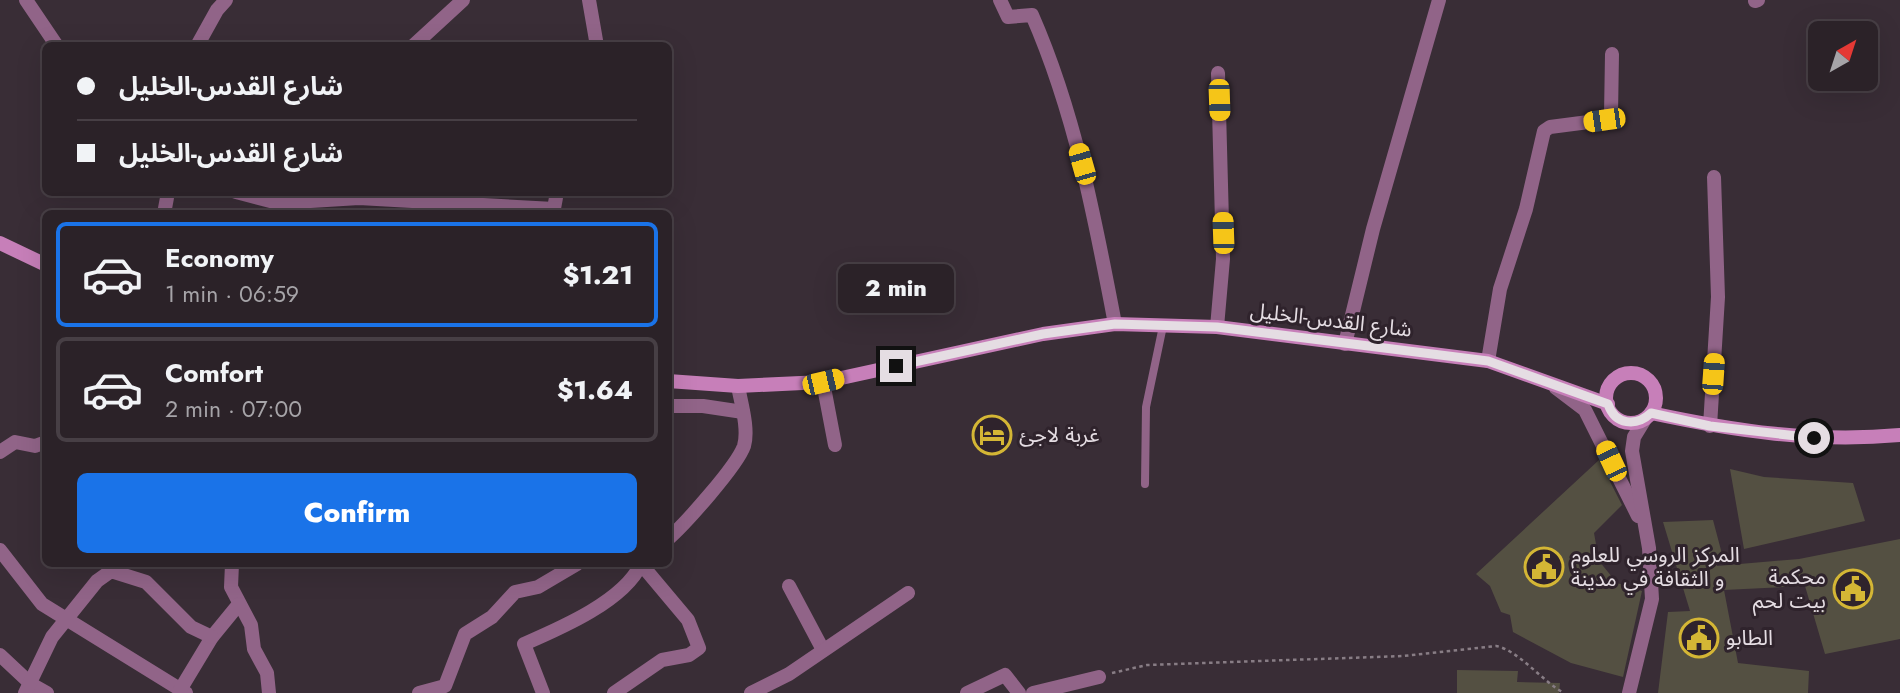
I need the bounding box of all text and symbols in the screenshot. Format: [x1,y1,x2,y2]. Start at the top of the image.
north arrow [1808,21,1878,91]
map controls [1808,21,1878,91]
text: شارع القدس-الخليل [119,67,343,105]
car [1208,79,1231,121]
car [1582,107,1627,133]
text: شارع القدس-الخليل [119,134,343,172]
car [1067,141,1098,187]
car [1212,212,1235,254]
text: Economy [165,239,274,277]
icon: car [81,243,144,306]
text: $1.21 [563,256,633,294]
callout: 2 min [838,264,954,314]
text: 2 min [865,271,927,305]
text: 1 min · 06:59 [165,277,299,311]
street label: شارع القدس-الخليل [1249,295,1413,345]
route end [880,350,912,382]
car [1702,352,1725,396]
text: Comfort [165,354,263,392]
icon: car [81,358,144,421]
car [801,367,846,397]
text: $1.64 [557,371,633,409]
text: 2 min · 07:00 [165,392,302,426]
hotel icon: غربة لاجئ [971,414,1013,456]
place label: غربة لاجئ [1019,420,1099,450]
route start [1798,422,1830,454]
car [1593,438,1630,484]
button: Confirm [77,473,637,553]
place label: المركز الروسي للعلوم و الثقافة في مدينة [1571,540,1740,595]
public building icon: المركز الروسي للعلوم و الثقافة في مدينة [1523,546,1565,588]
place label: محكمة بيت لحم [1753,562,1826,616]
public building icon: محكمة بيت لحم [1832,568,1874,610]
public building icon: الطابو [1678,617,1720,659]
place label: الطابو [1726,623,1773,653]

